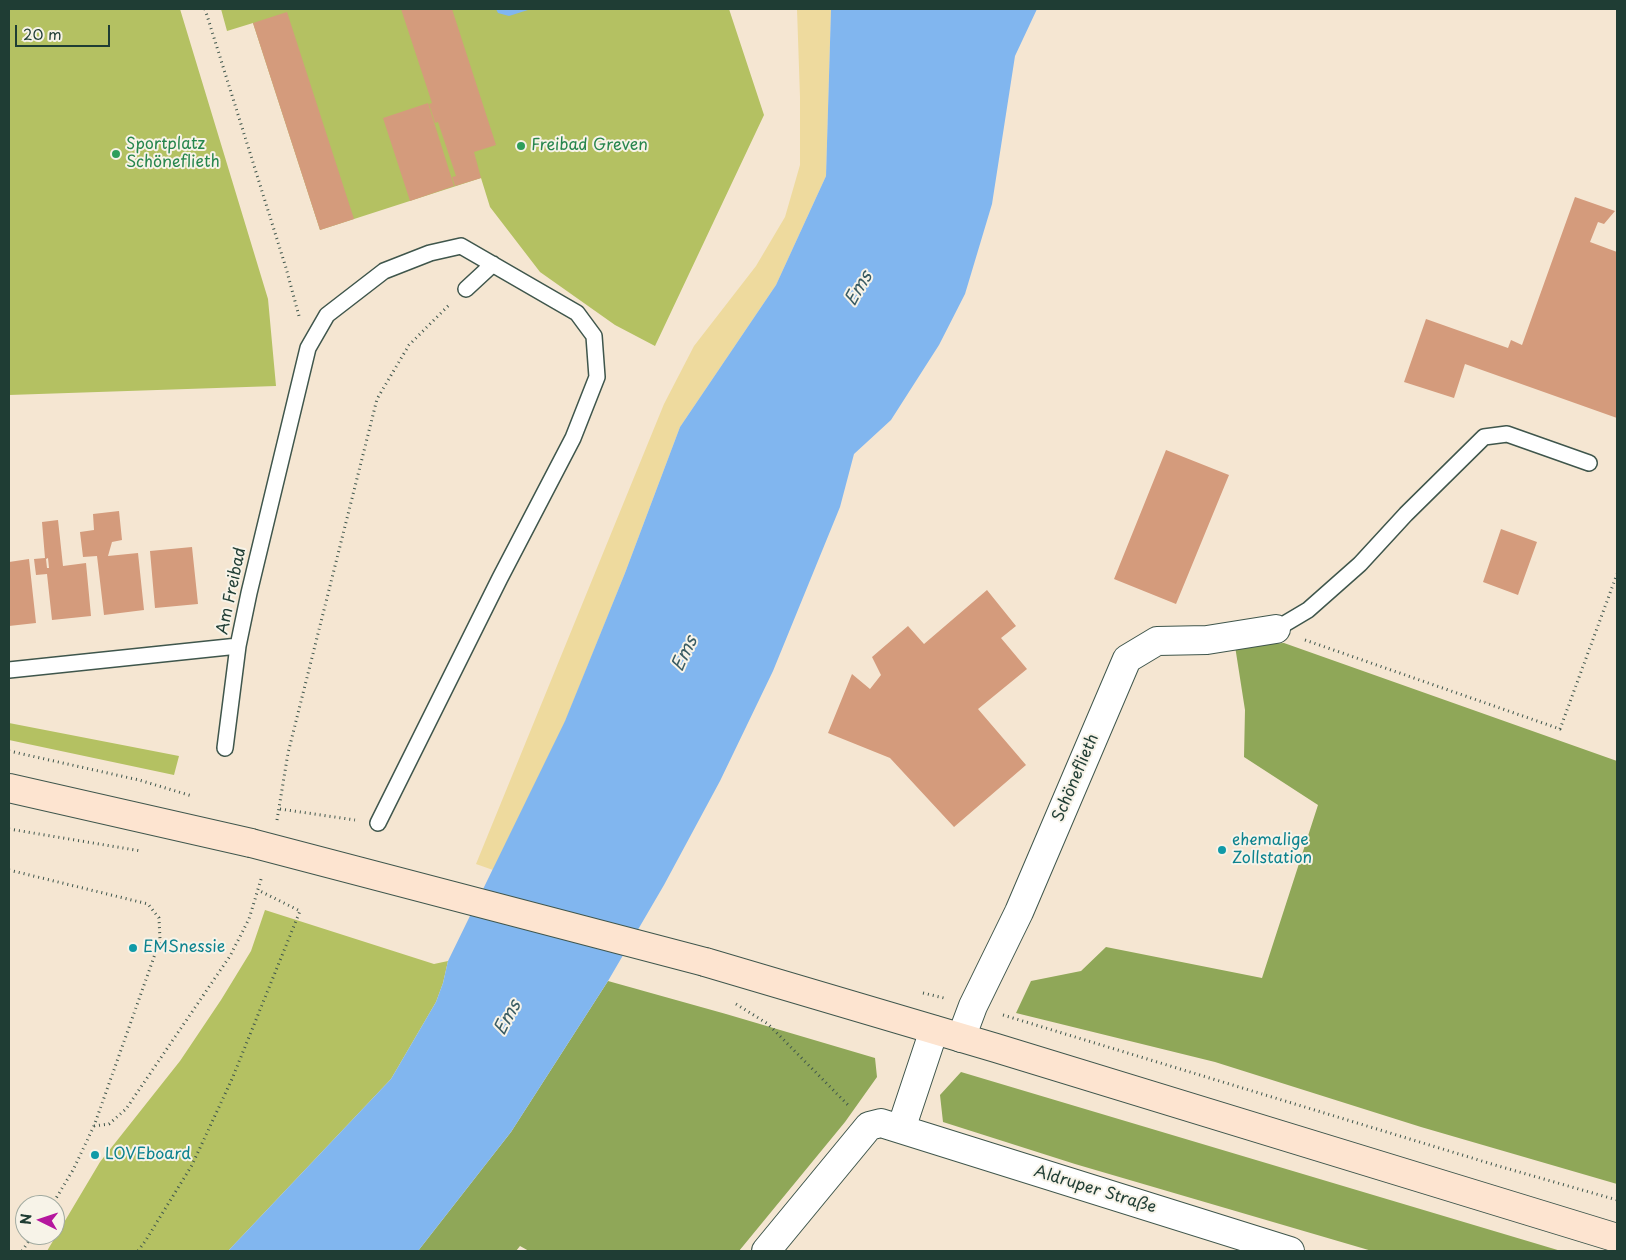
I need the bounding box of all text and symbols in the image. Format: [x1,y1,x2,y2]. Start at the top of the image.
scale bar [18,15,112,47]
text: 20 m [23,22,62,45]
place label: Sportplatz Schöneflieth [126,135,220,173]
place label: Freibad Greven [531,136,648,156]
marker: Freibad Greven [515,140,527,152]
marker: Sportplatz Schöneflieth [110,148,122,160]
water label: Ems [840,268,878,310]
street label: Am Freibad [213,546,251,636]
water label: Ems [667,633,703,675]
street label: Schöneflieth [1049,731,1103,825]
place label: ehemalige Zollstation [1232,831,1312,869]
marker: ehemalige Zollstation [1216,844,1228,856]
place label: EMSnessie [143,938,225,958]
marker: EMSnessie [127,942,139,954]
water label: Ems [490,997,526,1039]
place label: LOVEboard [105,1145,191,1165]
marker: LOVEboard [89,1149,101,1161]
street label: Aldruper Straße [1031,1162,1159,1218]
north arrow [15,1195,65,1245]
text: N [15,1213,36,1225]

